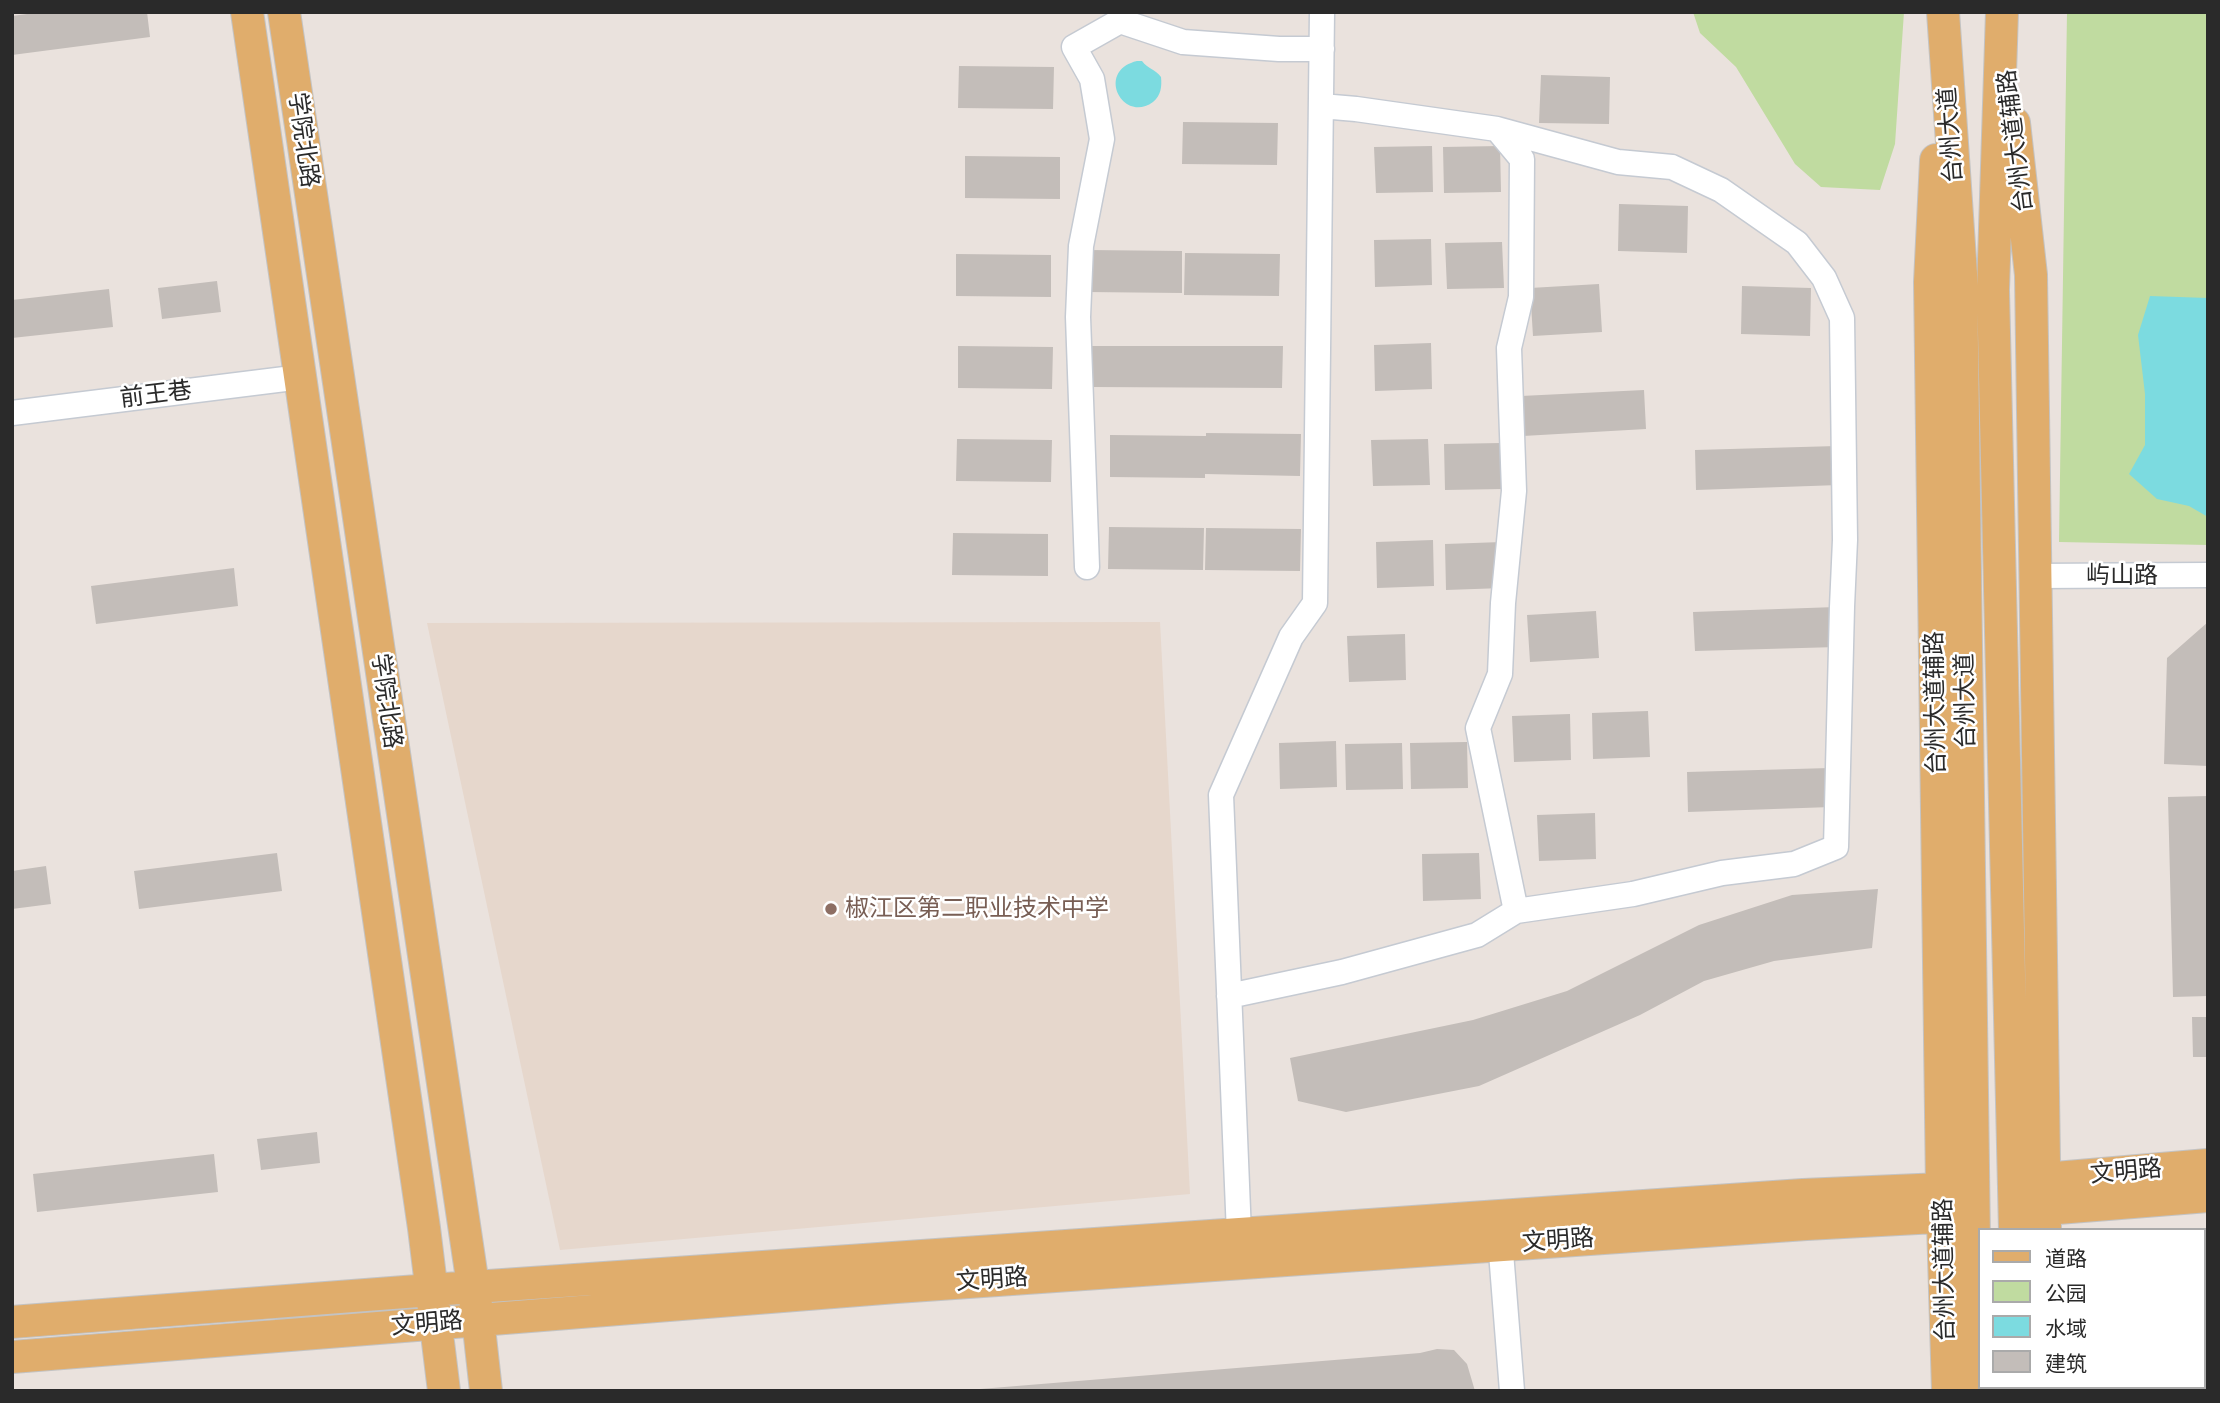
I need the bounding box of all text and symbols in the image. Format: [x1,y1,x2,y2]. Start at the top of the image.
street label: 台州大道辅路 [1993,68,2039,214]
street label: 台州大道 [1933,86,1969,184]
street label: 学院北路 [282,90,324,190]
street label: 前王巷 [119,376,193,414]
street label: 屿山路 [2086,562,2158,590]
street label: 台州大道辅路 [1920,631,1952,775]
street label: 学院北路 [365,651,407,751]
street label: 台州大道 [1951,653,1981,749]
place label: 椒江区第二职业技术中学 [845,895,1109,923]
marker: 椒江区第二职业技术中学 [823,901,839,917]
street label: 文明路 [2089,1155,2163,1189]
street label: 台州大道辅路 [1929,1198,1961,1342]
street label: 文明路 [1521,1224,1595,1258]
legend [1979,1228,2206,1389]
text: 道路 [2045,1246,2087,1271]
street label: 文明路 [955,1263,1029,1297]
text: 公园 [2045,1281,2087,1306]
street label: 文明路 [390,1307,464,1341]
text: 水域 [2045,1316,2087,1341]
text: 建筑 [2045,1351,2087,1376]

